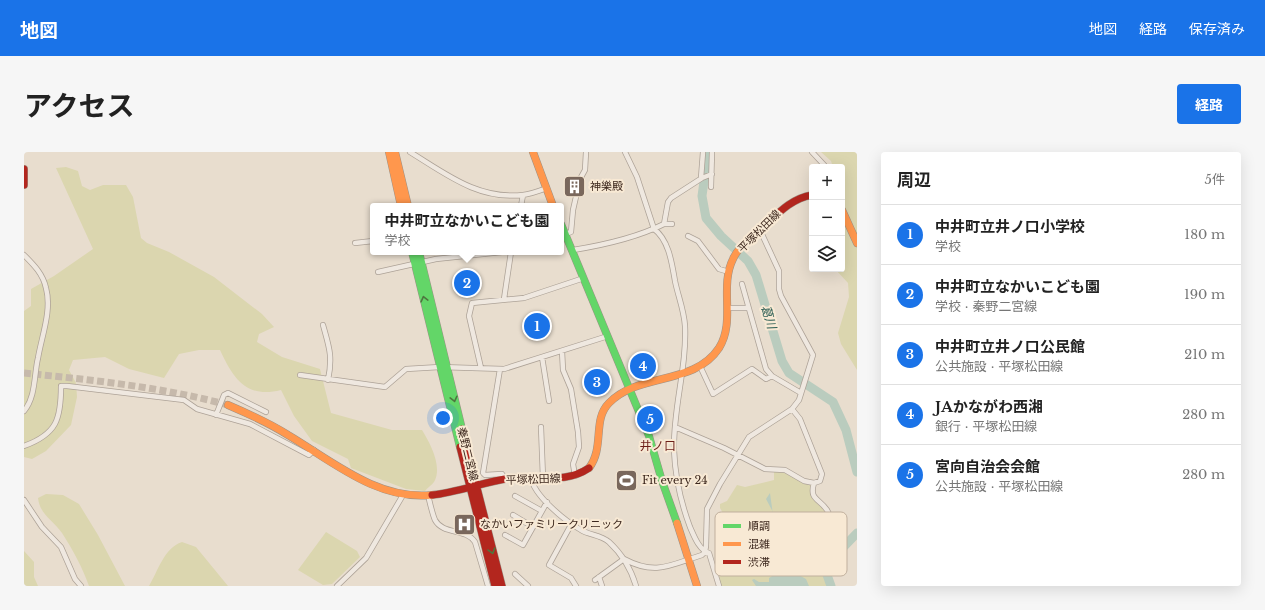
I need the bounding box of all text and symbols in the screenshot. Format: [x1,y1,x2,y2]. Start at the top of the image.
text: 地図 [20,19,58,42]
text: 地図 [1089,20,1117,38]
text: 経路 [1139,20,1167,38]
text: 保存済み [1189,20,1245,38]
button: 経路 [1177,84,1241,124]
text: アクセス [24,89,135,124]
map controls [809,164,845,272]
button: + [809,164,845,200]
text: 周辺 [897,170,931,191]
text: 5件 [1205,171,1225,188]
building icon: 神樂殿 [561,173,587,199]
place label: 神樂殿 [590,179,623,193]
button: − [809,200,845,236]
popup [370,203,564,255]
street label: 平塚松田線 [735,207,783,255]
text: 中井町立なかいこども園 [384,211,550,230]
text: 中井町立井ノ口小学校 [935,217,1085,236]
text: 1 [907,226,913,243]
text: 180 m [1184,226,1225,243]
text: 学校 [384,232,411,249]
button: layers [809,236,845,272]
text: 学校 [935,238,961,255]
pin: 2 [454,268,480,298]
text: 中井町立なかいこども園 [935,277,1100,296]
text: 2 [906,286,914,303]
text: 190 m [1184,286,1225,303]
one-way arrow [420,296,428,303]
text: 学校 · 秦野二宮線 [935,298,1037,315]
water label: 葛川 [758,303,780,333]
pin: 1 [524,311,550,341]
text: 中井町立井ノ口公民館 [935,337,1085,356]
text: 3 [906,346,914,363]
text: 210 m [1184,346,1225,363]
pin: 4 [630,351,656,381]
text: 公共施設 · 平塚松田線 [935,358,1063,375]
pin: 3 [584,367,610,397]
one-way arrow [450,396,458,402]
text: JAかながわ西湘 [935,397,1043,416]
pin: 5 [637,404,663,434]
text: 4 [906,406,914,423]
text: 280 m [1182,406,1225,423]
your location [433,408,453,428]
text: 銀行 · 平塚松田線 [935,418,1037,435]
street label: 秦野二宮線 [455,426,481,482]
district label: 井ノ口 [640,438,676,453]
text: 宮向自治会会館 [935,457,1040,476]
text: 5 [906,466,914,483]
text: 280 m [1182,466,1225,483]
sports icon: Fit every 24 [613,467,639,493]
street label: 平塚松田線 [505,471,561,487]
place label: Fit every 24 [642,473,708,487]
text: 公共施設 · 平塚松田線 [935,478,1063,495]
hospital icon: なかいファミリークリニック [452,511,478,537]
legend [715,512,847,576]
place label: なかいファミリークリニック [480,517,623,531]
text: 順調 [748,519,770,533]
text: 混雑 [748,537,770,551]
one-way arrow [487,547,496,554]
text: 渋滞 [748,555,770,569]

